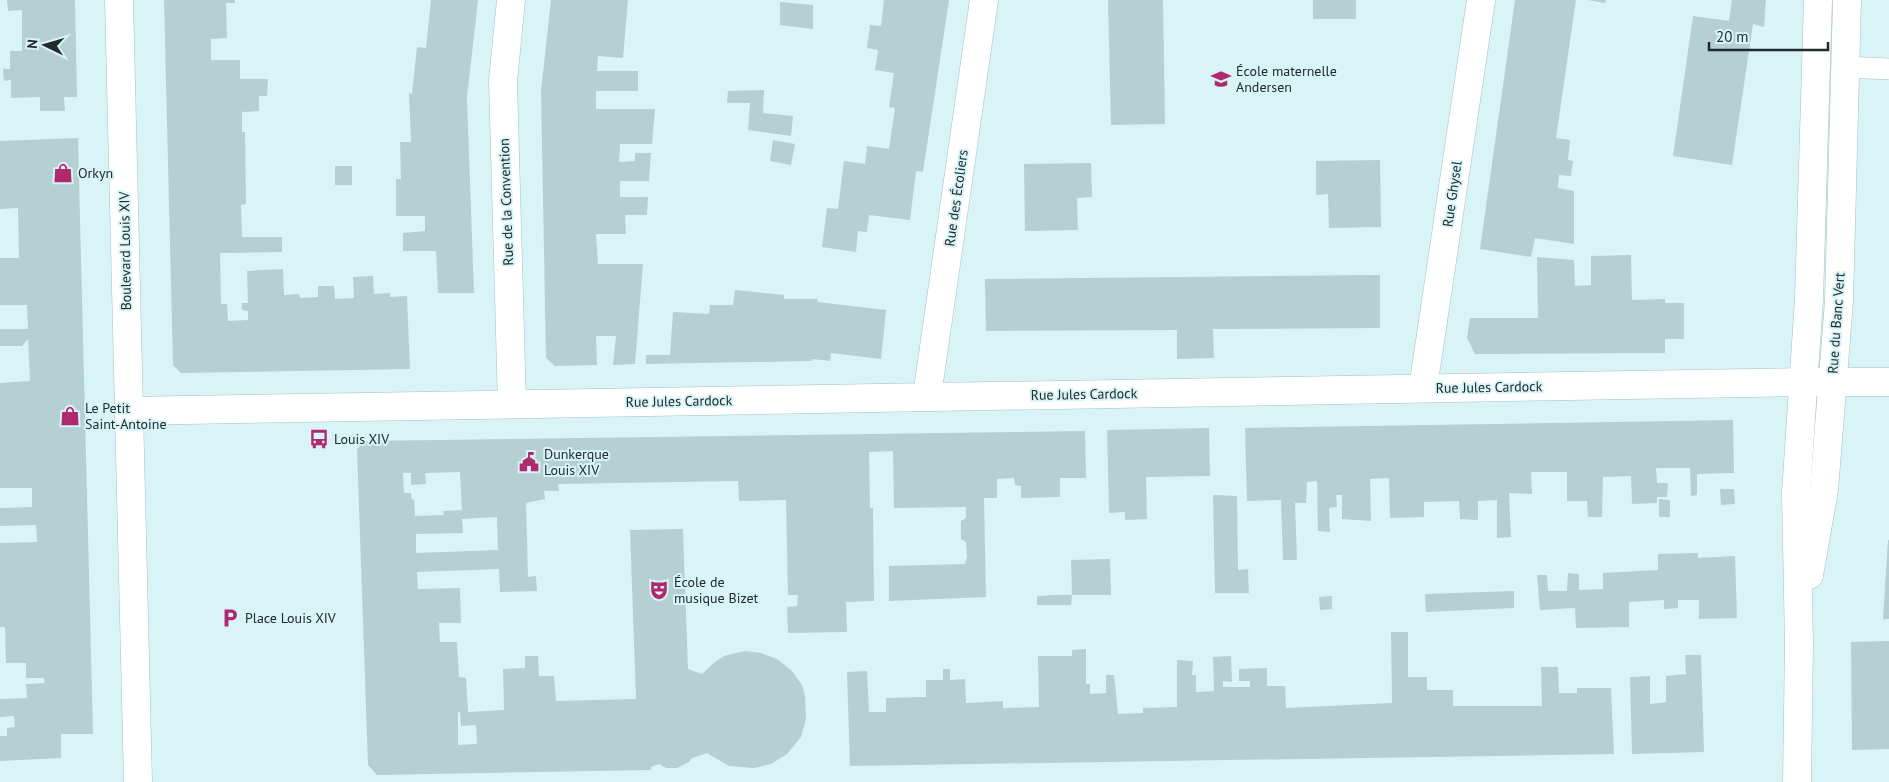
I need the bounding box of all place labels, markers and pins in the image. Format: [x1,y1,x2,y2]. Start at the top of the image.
place label: École maternelle Andersen [1236,62,1337,96]
school or university icon: École maternelle Andersen [1210,68,1232,90]
shop icon: Orkyn [52,162,74,184]
place label: Orkyn [78,164,113,182]
place label: Le Petit Saint-Antoine [85,399,167,433]
shop icon: Le Petit Saint-Antoine [59,405,81,427]
bus stop icon: Louis XIV [308,428,330,450]
place label: Louis XIV [334,430,389,448]
place label: Dunkerque Louis XIV [544,445,609,479]
public building icon: Dunkerque Louis XIV [518,451,540,473]
place label: École de musique Bizet [674,573,759,607]
theatre icon: École de musique Bizet [648,579,670,601]
parking icon: Place Louis XIV [219,607,241,629]
place label: Place Louis XIV [245,609,336,627]

